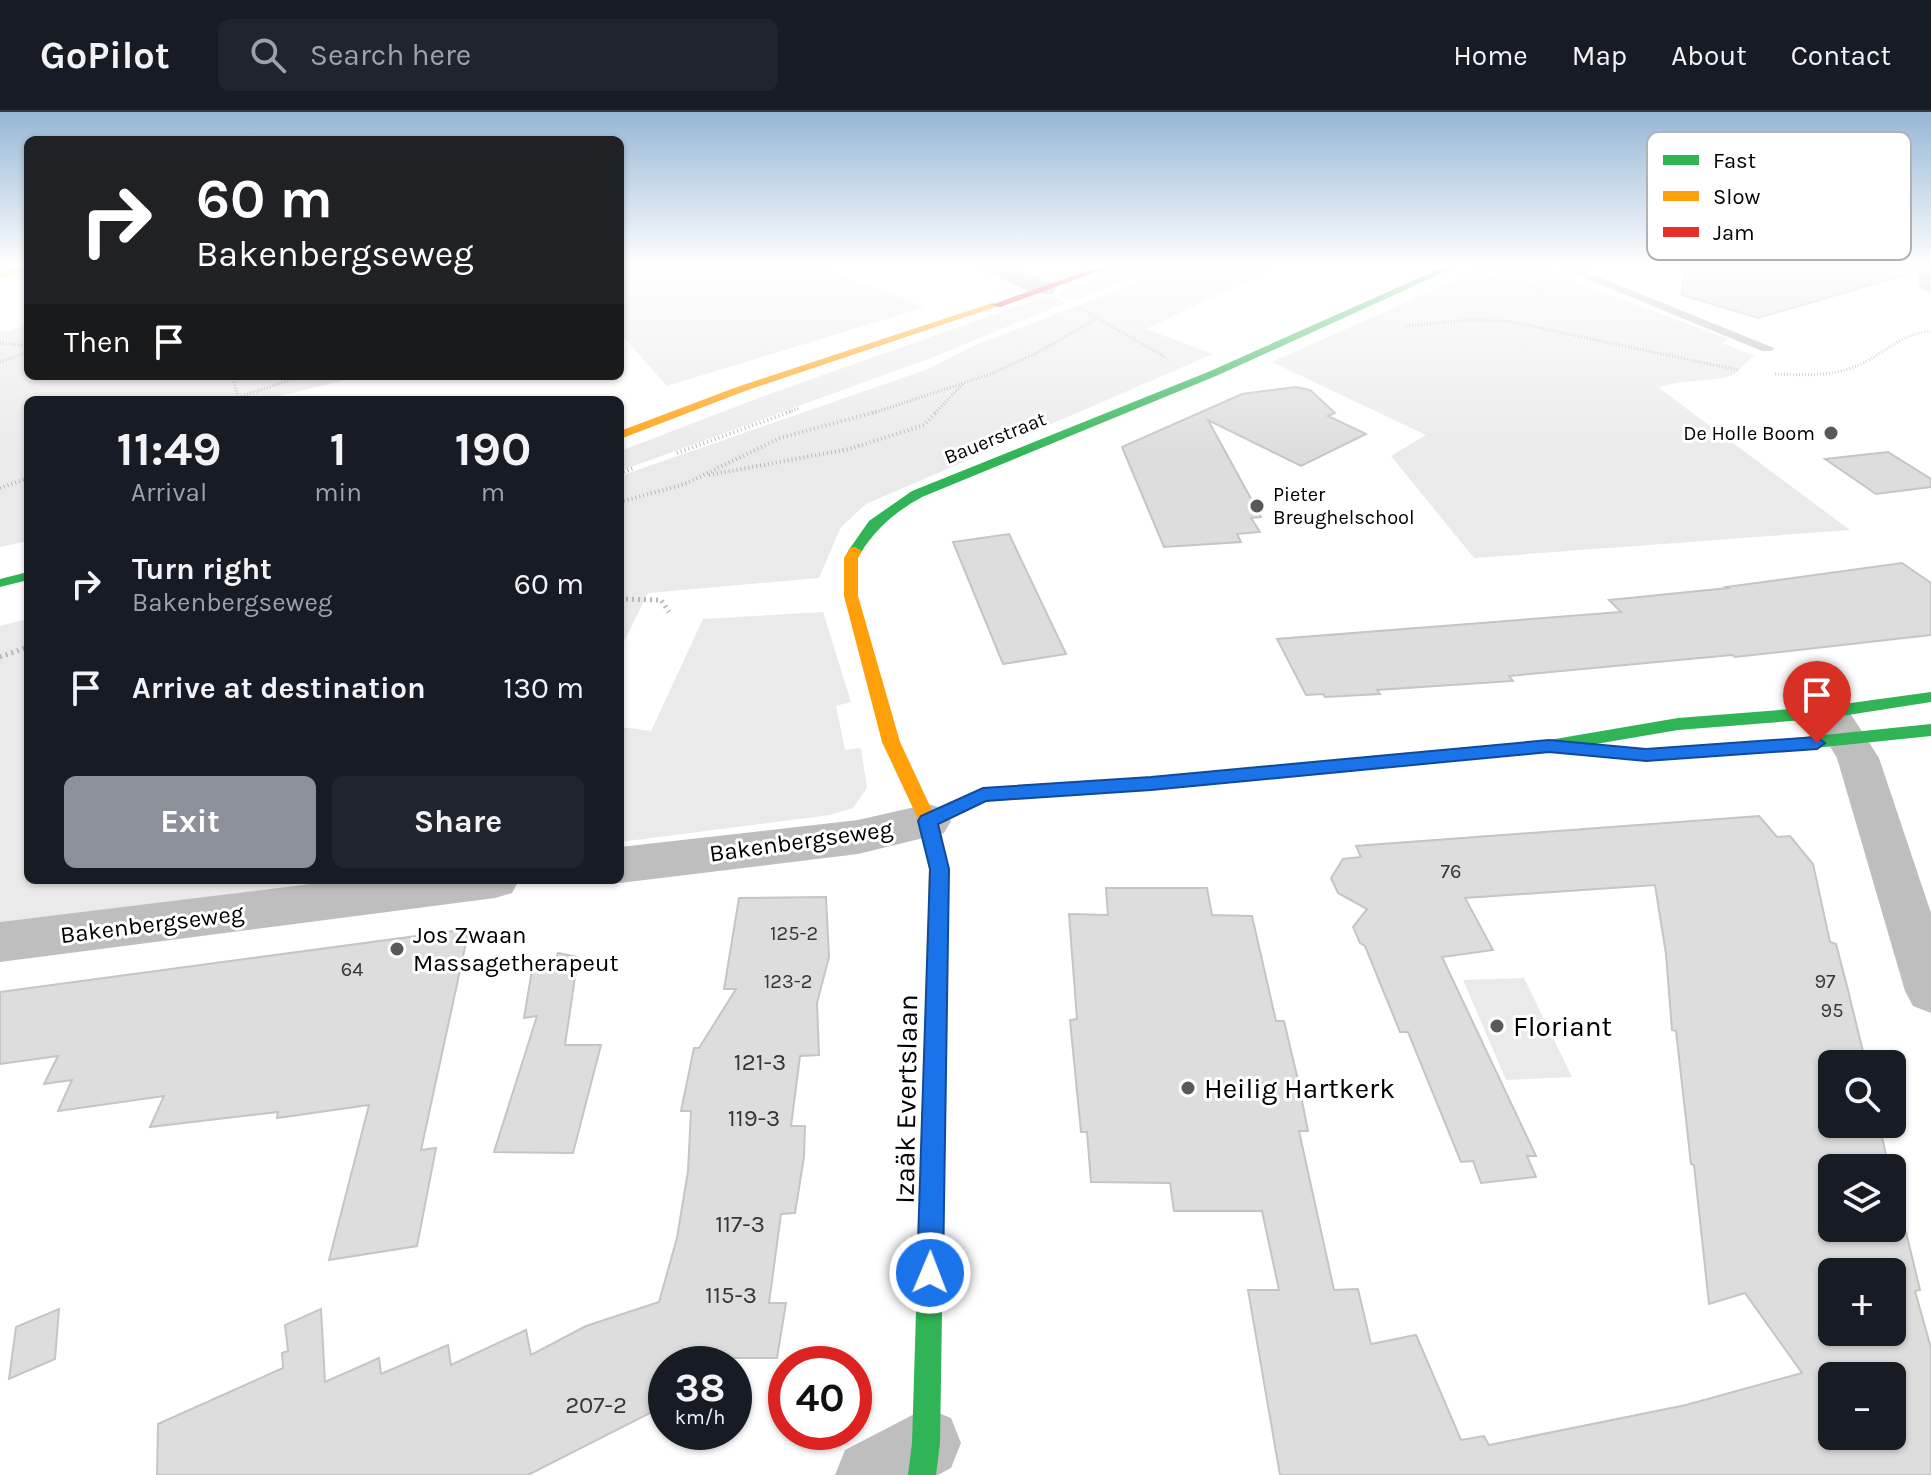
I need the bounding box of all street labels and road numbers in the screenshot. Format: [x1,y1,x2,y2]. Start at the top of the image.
street label: Bauerstraat [941,407,1050,469]
street label: Bakenbergseweg [707,814,895,868]
street label: Bakenbergseweg [58,899,246,949]
street label: Izaäk Evertslaan [888,994,924,1204]

